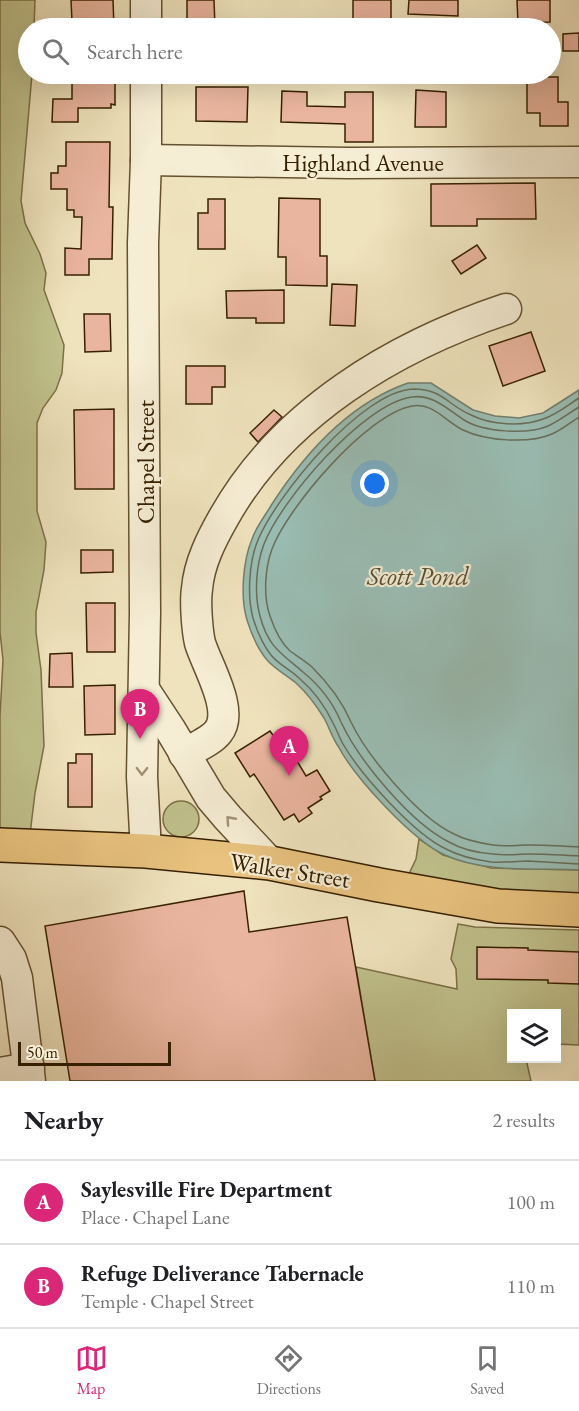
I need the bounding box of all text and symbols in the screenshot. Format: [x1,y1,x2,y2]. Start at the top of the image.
search box [18,18,561,84]
icon: search [39,35,72,68]
text: Search here [87,37,182,66]
street label: Highland Avenue [282,147,444,178]
street label: Chapel Street [130,400,161,524]
your location [360,469,389,498]
water label: Scott Pond [366,559,470,593]
pin: B [120,690,160,739]
pin: A [270,726,308,776]
one-way arrow [136,766,148,775]
one-way arrow [226,816,237,827]
street label: Walker Street [228,845,353,895]
map controls [507,1009,561,1063]
button: layers [507,1009,561,1063]
scale bar [18,1039,171,1066]
text: 50 m [27,1042,58,1063]
text: Nearby [24,1103,104,1137]
text: 2 results [492,1107,555,1133]
text: Saylesville Fire Department [81,1175,332,1204]
text: A [36,1189,51,1215]
text: 100 m [507,1189,555,1215]
text: Place · Chapel Lane [81,1204,230,1230]
text: Refuge Deliverance Tabernacle [81,1259,364,1288]
text: B [37,1273,50,1299]
text: 110 m [507,1273,555,1299]
text: Temple · Chapel Street [81,1288,254,1314]
tab: Map [75,1342,108,1399]
tab: Directions [257,1342,321,1399]
tab: Saved [470,1342,504,1399]

